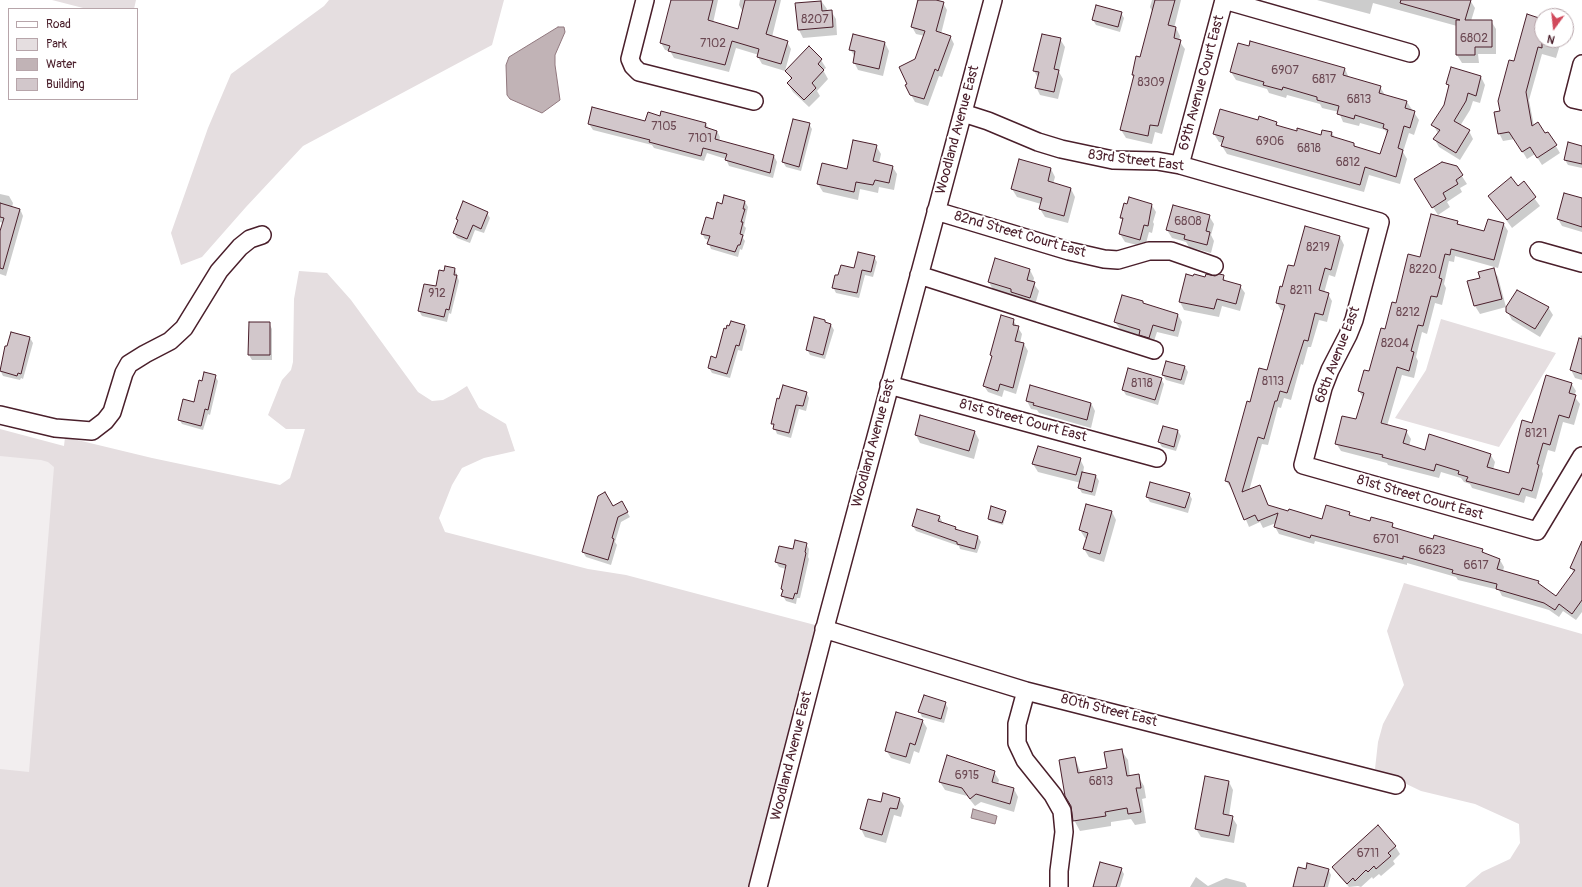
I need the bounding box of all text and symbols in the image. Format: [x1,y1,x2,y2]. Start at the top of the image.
legend [8,8,138,100]
north arrow [1534,8,1574,48]
house number: 8207 [801,13,829,27]
street label: 69th Avenue Court East [1176,14,1228,152]
text: Road [46,17,71,32]
house number: 6802 [1460,32,1488,46]
text: N [1546,32,1556,46]
text: Park [46,37,67,52]
house number: 7102 [700,37,726,51]
text: Water [46,57,77,72]
street label: Woodland Avenue East [933,64,983,196]
house number: 6907 [1271,64,1299,78]
house number: 6817 [1312,73,1336,87]
house number: 8309 [1137,76,1165,90]
text: Building [46,77,85,92]
house number: 6813 [1347,93,1371,107]
house number: 7105 [651,120,677,134]
house number: 7101 [688,132,712,146]
house number: 6906 [1256,135,1284,149]
house number: 6818 [1297,142,1321,156]
street label: 83rd Street East [1087,147,1185,175]
house number: 6812 [1336,156,1360,170]
street label: 82nd Street Court East [952,208,1088,262]
house number: 6808 [1174,215,1202,229]
house number: 8219 [1306,241,1330,255]
house number: 8220 [1409,263,1437,277]
house number: 8211 [1290,284,1312,298]
house number: 912 [428,287,446,301]
street label: 68th Avenue East [1312,304,1364,406]
house number: 8212 [1396,306,1420,320]
house number: 8204 [1381,337,1409,351]
house number: 8113 [1262,375,1284,389]
street label: Woodland Avenue East [849,377,899,509]
house number: 8118 [1131,377,1153,391]
street label: 81st Street Court East [958,396,1088,446]
house number: 8121 [1525,427,1547,441]
street label: 81st Street Court East [1355,472,1485,524]
house number: 6701 [1373,533,1399,547]
house number: 6623 [1418,544,1446,558]
house number: 6617 [1463,559,1489,573]
street label: Woodland Avenue East [768,690,816,822]
street label: 80th Street East [1059,691,1159,731]
house number: 6915 [955,769,979,783]
house number: 6813 [1089,775,1113,789]
house number: 6711 [1357,847,1379,861]

